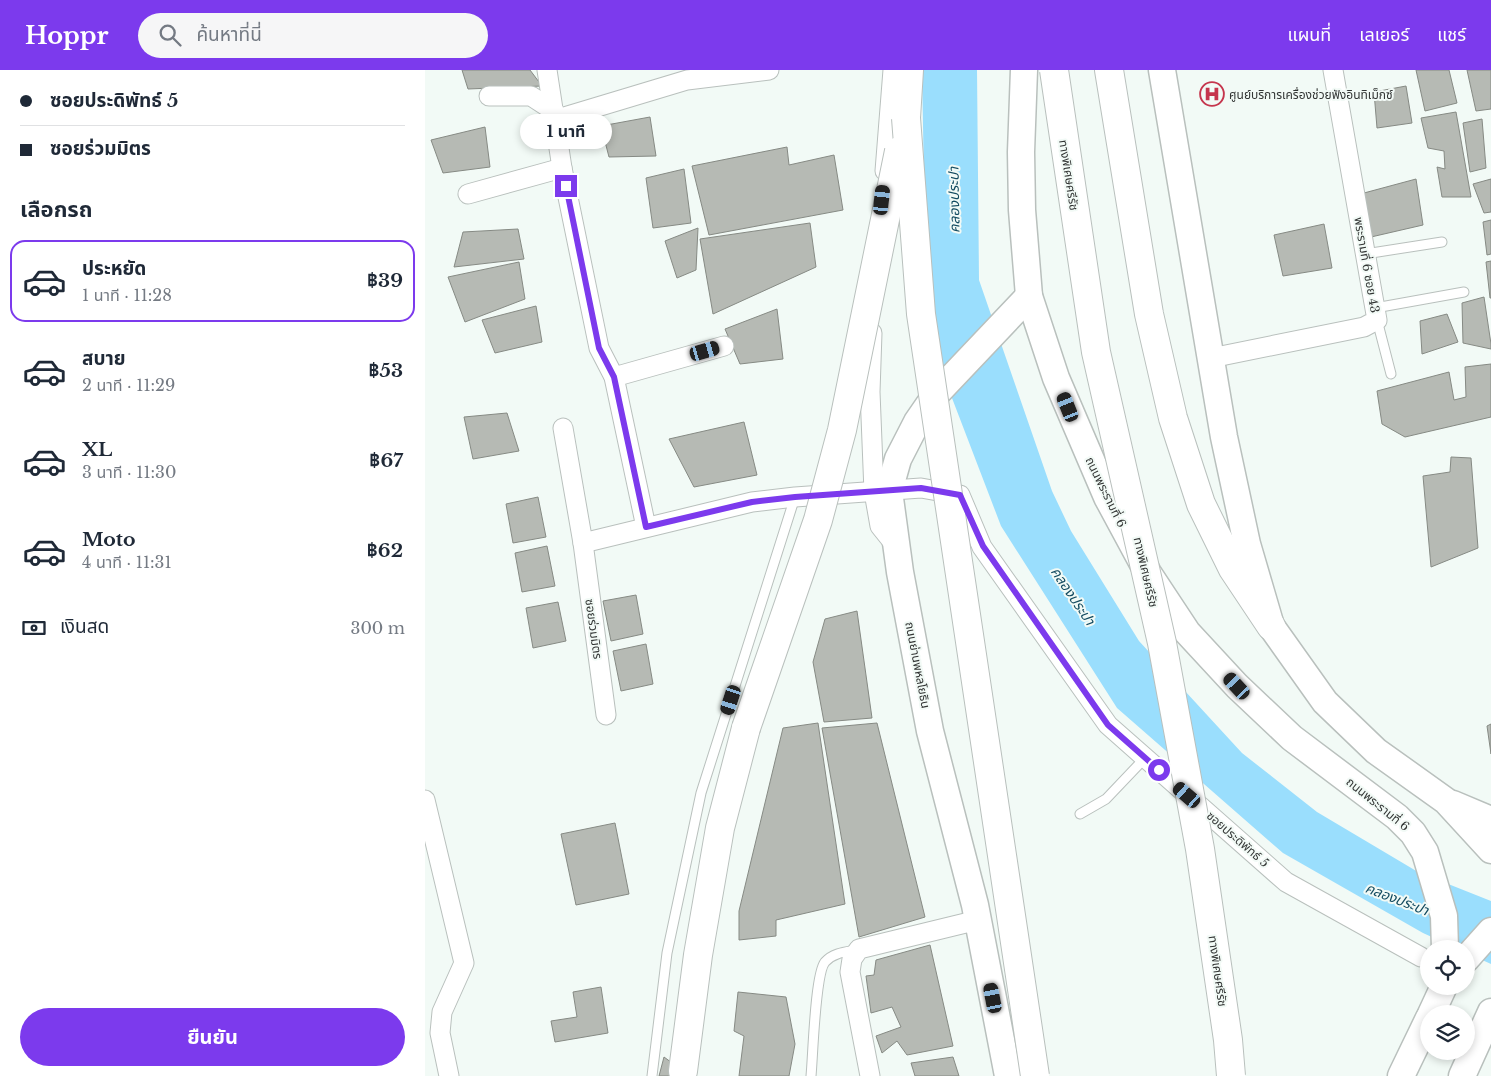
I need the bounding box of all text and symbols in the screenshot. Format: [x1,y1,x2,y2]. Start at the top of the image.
search box [138,13,488,58]
text: Hoppr [25,21,108,50]
icon: search [156,21,184,49]
text: ค้นหาที่นี่ [196,23,262,46]
text: แผนที่ [1287,24,1331,46]
text: เลเยอร์ [1359,24,1409,46]
text: แชร์ [1437,24,1466,46]
hospital icon: ศูนย์บริการเครื่องช่วยฟังอินทิเม็กซ์ [1199,81,1225,107]
place label: ศูนย์บริการเครื่องช่วยฟังอินทิเม็กซ์ [1229,86,1393,102]
text: ซอยประดิพัทธ์ 5 [50,89,178,112]
callout: 1 นาที [520,114,612,148]
text: 1 นาที [547,121,585,141]
text: ซอยร่วมมิตร [50,137,151,160]
street label: ทางพิเศษศรีรัช [1056,139,1082,211]
water label: คลองประปา [944,165,964,233]
route end [555,175,577,197]
car [872,184,891,216]
text: เลือกรถ [20,196,93,223]
street label: พระรามที่ 6 ซอย 43 [1351,216,1384,314]
text: ประหยัด [82,257,146,280]
icon: car [22,259,67,304]
text: ฿39 [367,269,403,292]
text: 1 นาที · 11:28 [82,285,172,305]
car [688,340,721,362]
text: สบาย [82,347,126,370]
icon: car [22,349,67,394]
text: ฿53 [369,359,403,382]
text: 2 นาที · 11:29 [82,375,175,395]
car [1055,390,1080,424]
text: XL [82,438,112,461]
icon: car [22,439,67,484]
text: ฿67 [369,449,403,472]
street label: ถนนพระรามที่ 6 [1082,454,1131,530]
text: 3 นาที · 11:30 [82,462,176,482]
text: Moto [82,528,136,551]
icon: car [22,529,67,574]
street label: ทางพิเศษศรีรัช [1131,536,1161,608]
text: ฿62 [367,539,403,562]
text: 4 นาที · 11:31 [82,552,172,572]
water label: คลองประปา [1047,563,1100,630]
street label: ซอยร่วมมิตร [582,598,606,660]
icon: cash [20,614,48,642]
text: เงินสด [60,615,109,638]
text: 300 m [351,618,405,638]
street label: ถนนย่านพหลโยธิน [902,620,934,710]
car [1221,670,1252,702]
car [719,683,742,717]
route start [1148,759,1170,781]
street label: ถนนพระรามที่ 6 [1343,773,1413,834]
car [1170,779,1203,811]
street label: ซอยประดิพัทธ์ 5 [1204,808,1272,870]
water label: คลองประปา [1363,879,1432,920]
street label: ทางพิเศษศรีรัช [1206,935,1230,1007]
map controls [1420,940,1475,1060]
button: locate [1420,940,1475,995]
car [982,982,1003,1014]
button: layers [1420,1005,1475,1060]
button: ยืนยัน [20,1008,405,1066]

